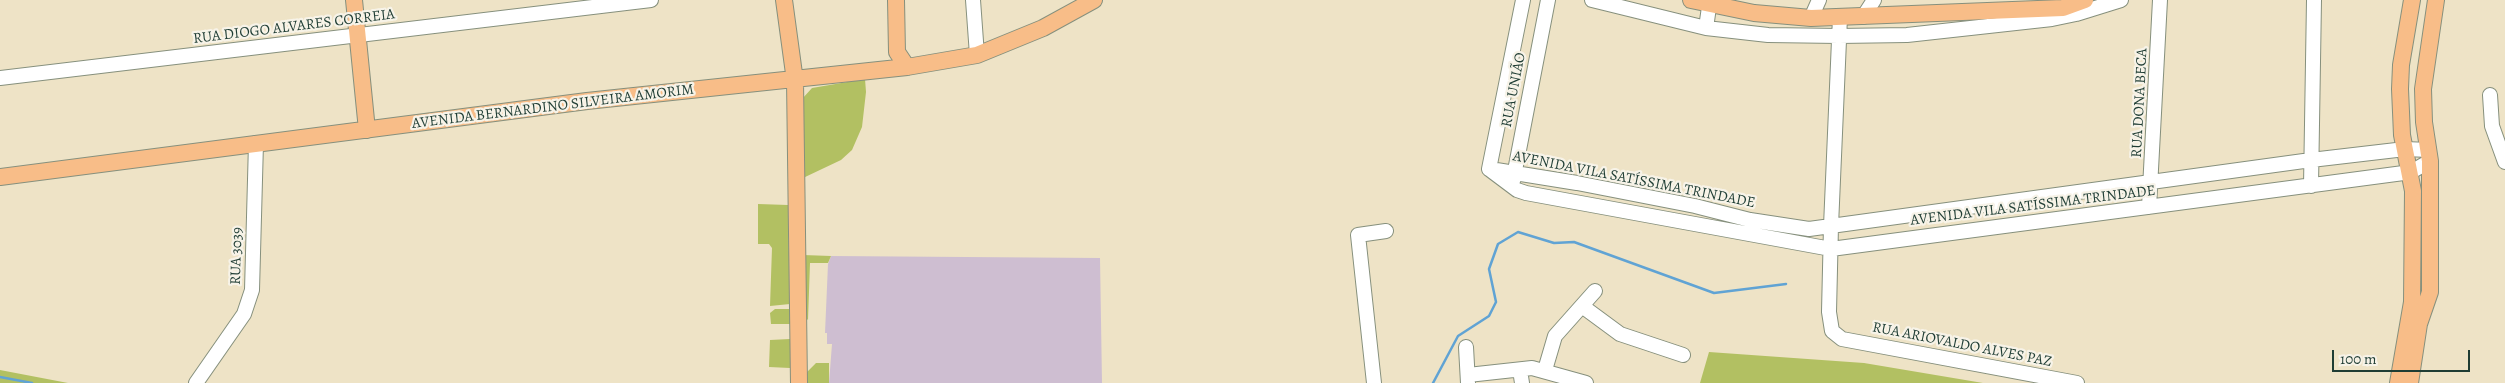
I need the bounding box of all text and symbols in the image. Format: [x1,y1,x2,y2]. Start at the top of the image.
street label: RUA DIOGO ALVARES CORREIA [192,6,396,48]
street label: RUA DONA BECA [2128,48,2152,158]
street label: RUA UNIÃO [1498,51,1530,129]
street label: AVENIDA BERNARDINO SILVEIRA AMORIM [411,81,695,133]
street label: AVENIDA VILA SATÍSSIMA TRINDADE [1511,148,1757,212]
street label: AVENIDA VILA SATÍSSIMA TRINDADE [1910,182,2156,230]
street label: RUA 3039 [227,227,247,285]
street label: RUA ARIOVALDO ALVES PAZ [1871,319,2053,371]
scale bar [2335,340,2472,372]
text: 100 m [2340,349,2377,369]

